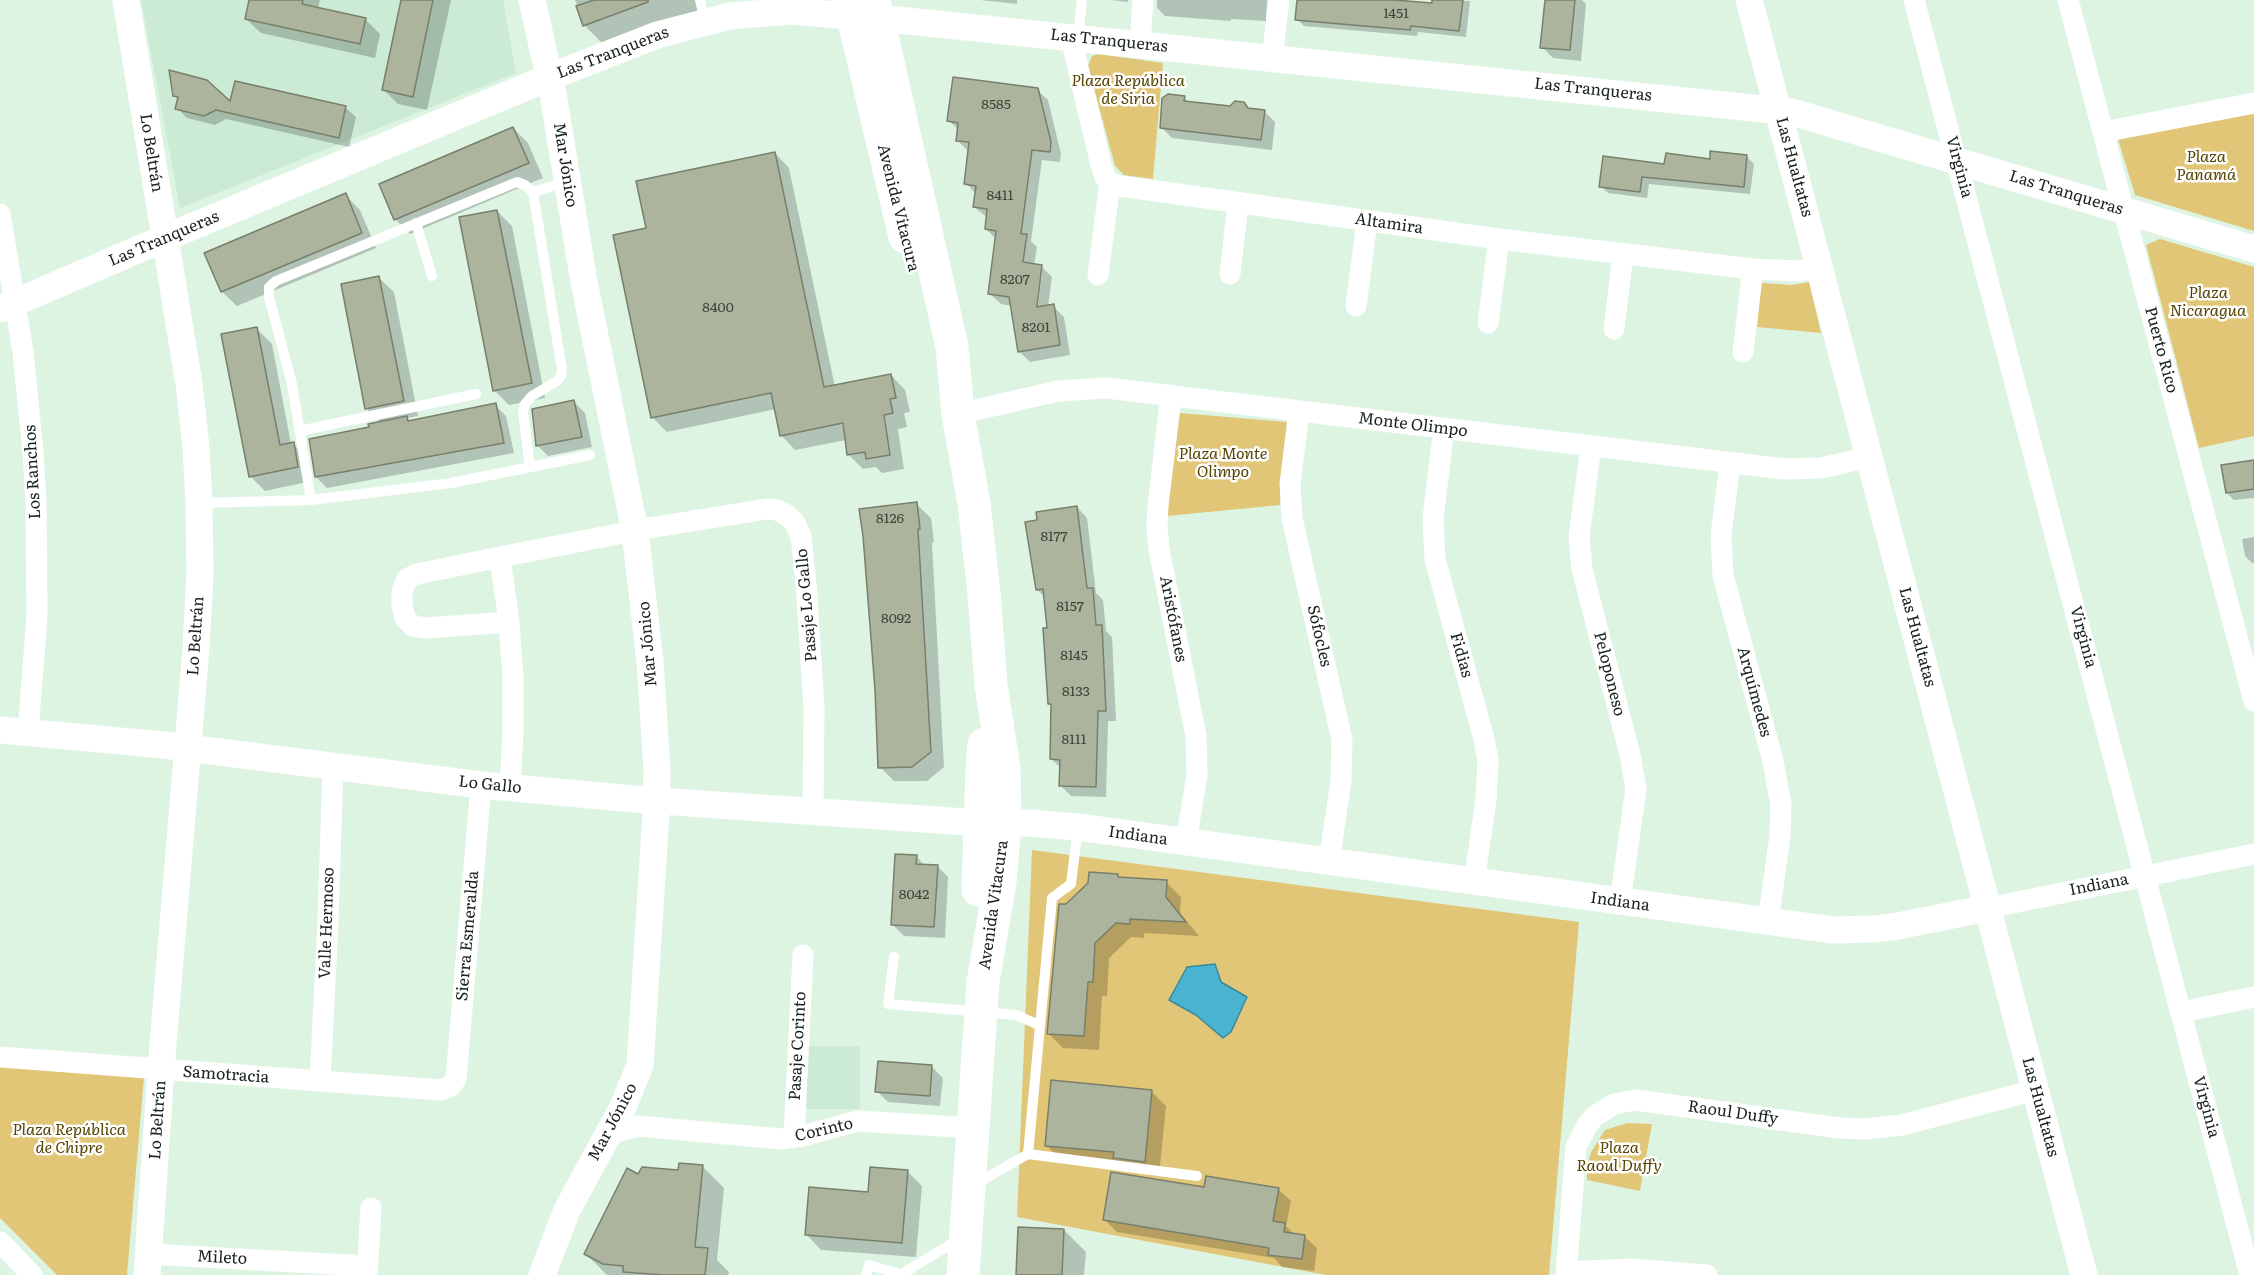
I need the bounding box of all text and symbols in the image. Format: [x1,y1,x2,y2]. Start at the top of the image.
house number: 1451 [1383,6,1409,22]
street label: Las Tranqueras [554,23,672,83]
street label: Las Tranqueras [1049,25,1169,57]
park label: Plaza República de Siria [1071,71,1185,109]
street label: Las Tranqueras [1533,74,1653,106]
house number: 8585 [981,97,1011,113]
street label: Lo Beltrán [135,112,167,194]
street label: Las Hualtatas [1771,115,1817,219]
street label: Mar Jónico [549,121,581,209]
street label: Virginia [1942,134,1976,200]
street label: Avenida Vitacura [873,142,923,274]
park label: Plaza Panamá [2176,147,2236,185]
street label: Las Tranqueras [2007,167,2125,219]
house number: 8411 [987,188,1013,204]
street label: Las Tranqueras [106,207,222,271]
street label: Altamira [1354,210,1424,238]
house number: 8207 [1000,272,1030,288]
park label: Plaza Nicaragua [2170,283,2246,321]
house number: 8400 [702,300,734,316]
street label: Puerto Rico [2140,305,2182,395]
house number: 8201 [1022,320,1050,336]
street label: Monte Olimpo [1357,409,1469,441]
street label: Los Ranchos [21,424,45,520]
park label: Plaza Monte Olimpo [1179,444,1267,482]
house number: 8126 [876,511,904,527]
house number: 8177 [1040,529,1068,545]
street label: Pasaje Lo Gallo [792,548,822,662]
street label: Aristófanes [1155,574,1191,664]
street label: Las Hualtatas [1894,585,1940,689]
street label: Lo Beltrán [184,596,208,676]
house number: 8157 [1056,599,1084,615]
street label: Mar Jónico [635,601,661,687]
street label: Sófocles [1303,603,1335,669]
street label: Virginia [2066,604,2100,670]
house number: 8092 [881,611,911,627]
street label: Fidias [1445,630,1477,680]
street label: Peloponeso [1589,630,1629,718]
street label: Arquímedes [1733,645,1775,739]
house number: 8145 [1060,648,1088,664]
house number: 8133 [1062,684,1090,700]
house number: 8111 [1062,732,1086,748]
street label: Lo Gallo [457,772,523,798]
street label: Indiana [1107,822,1169,850]
street label: Avenida Vitacura [975,839,1013,971]
street label: Valle Hermoso [315,867,339,979]
street label: Sierra Esmeralda [453,870,483,1002]
street label: Indiana [2068,870,2130,900]
house number: 8042 [899,887,929,903]
street label: Indiana [1589,888,1651,916]
street label: Pasaje Corinto [786,991,810,1101]
street label: Las Hualtatas [2017,1055,2063,1159]
street label: Samotracia [182,1062,270,1088]
street label: Virginia [2189,1074,2223,1140]
street label: Lo Beltrán [146,1080,170,1160]
street label: Mar Jónico [584,1080,642,1164]
street label: Raoul Duffy [1687,1097,1779,1129]
street label: Corinto [793,1114,855,1146]
park label: Plaza República de Chipre [12,1120,126,1158]
park label: Plaza Raoul Duffy [1576,1138,1662,1176]
street label: Mileto [196,1247,248,1269]

